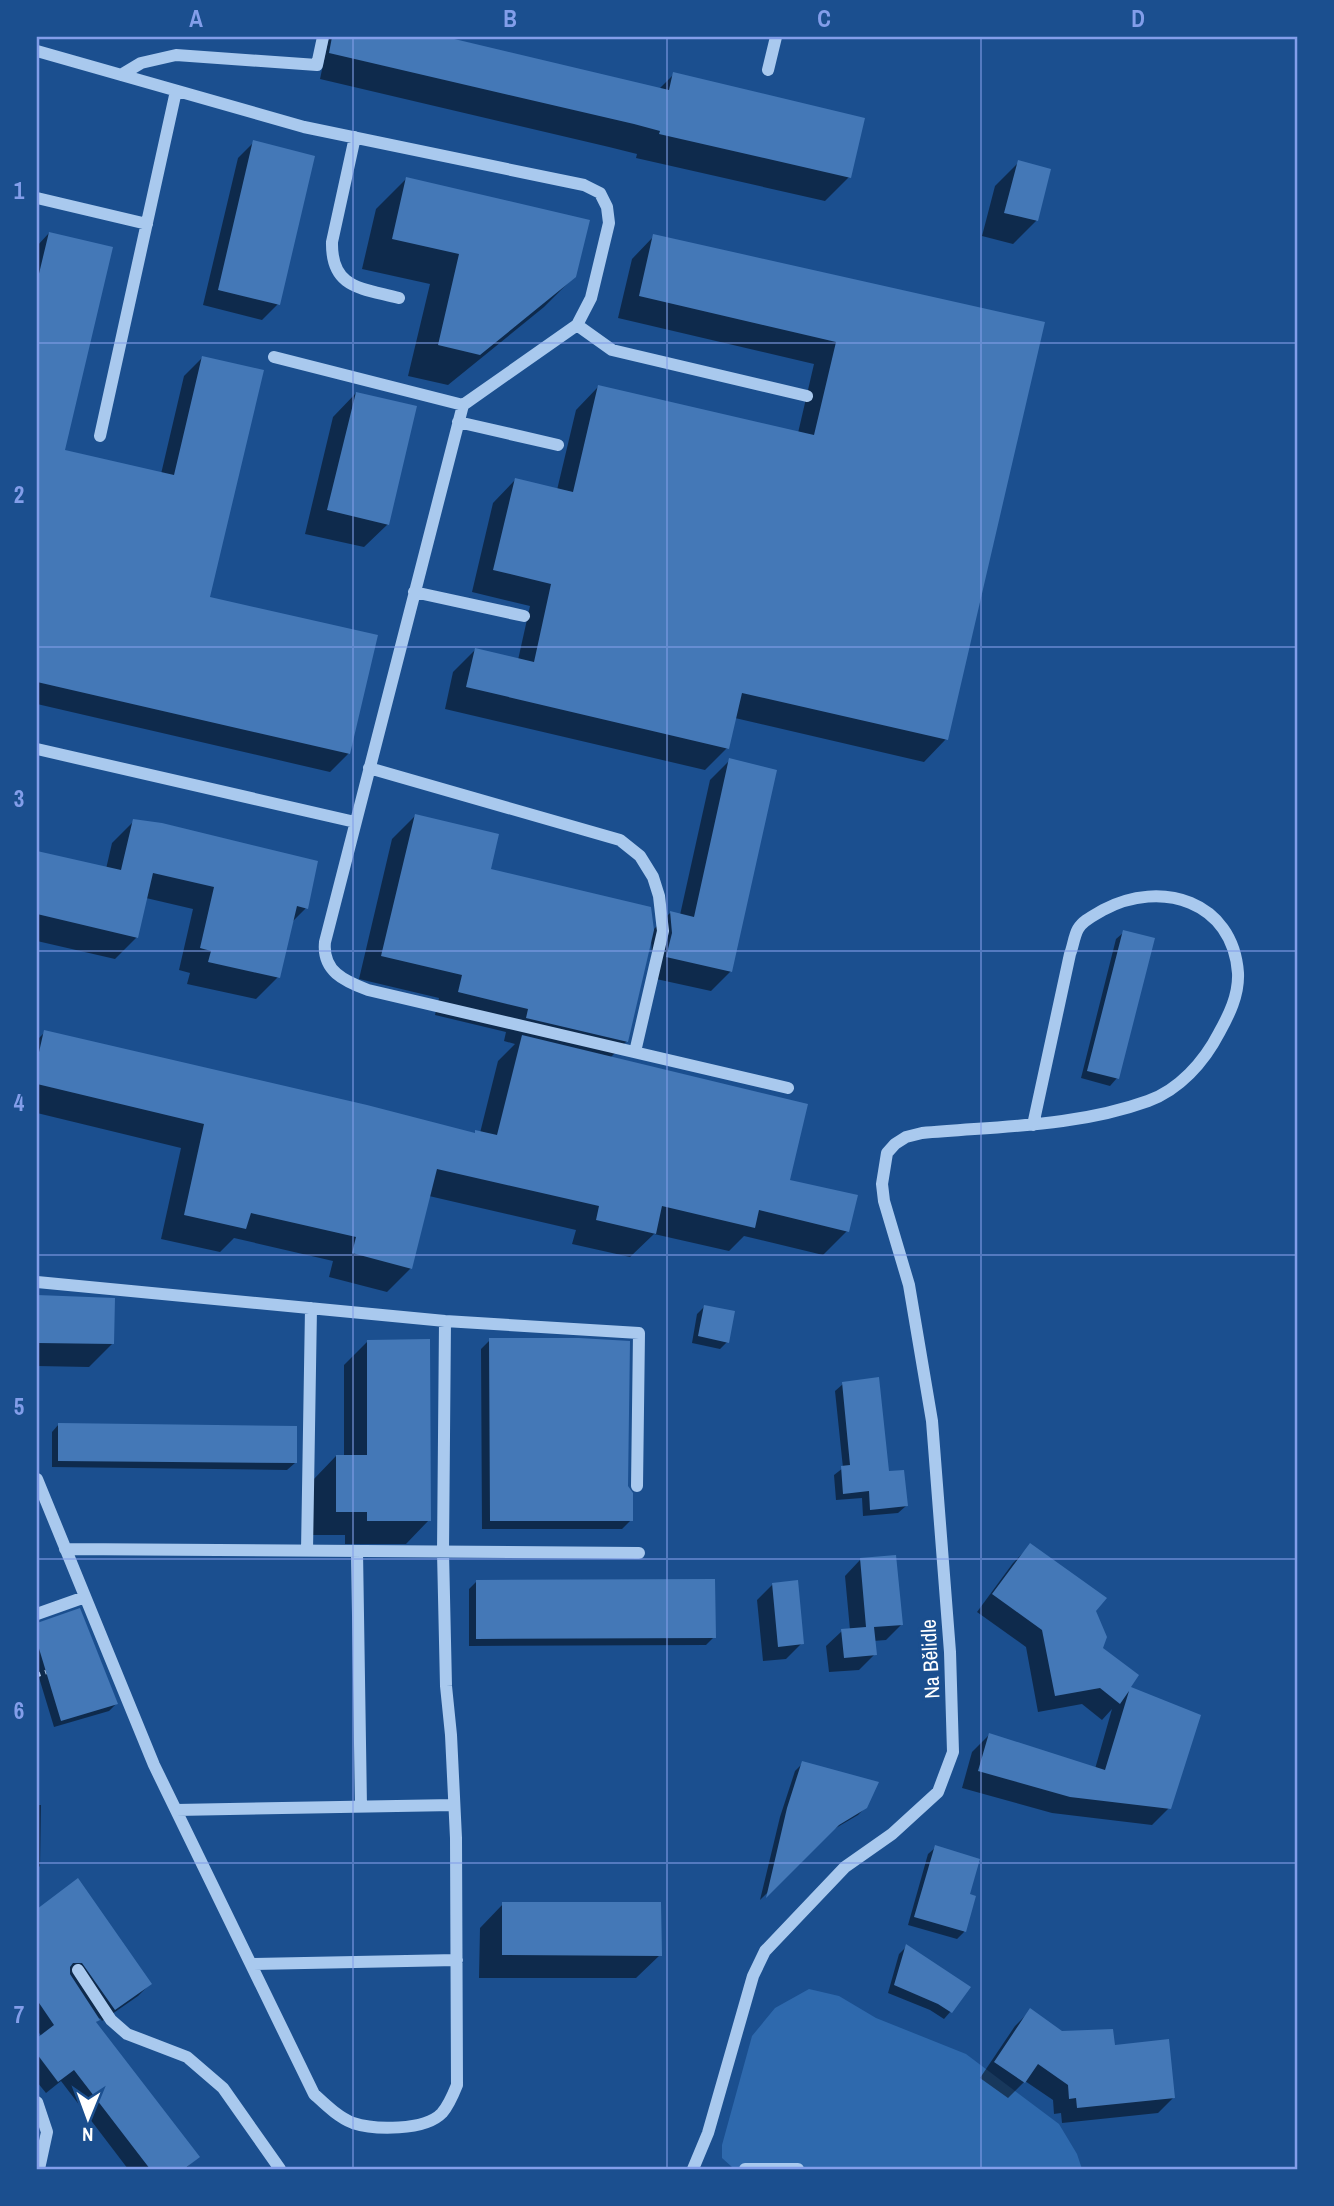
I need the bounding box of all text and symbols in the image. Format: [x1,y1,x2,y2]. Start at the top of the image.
text: A [189,3,203,34]
text: B [503,3,517,34]
text: C [817,3,831,34]
text: D [1131,3,1145,34]
text: 1 [14,175,25,206]
text: 2 [14,479,24,510]
text: 3 [14,783,24,814]
text: 4 [14,1087,25,1118]
text: 5 [14,1391,24,1422]
street label: Na Bělidle [913,1619,947,1699]
text: 6 [14,1695,24,1726]
text: 7 [14,1999,24,2030]
north arrow [52,2084,122,2154]
text: N [82,2122,94,2148]

